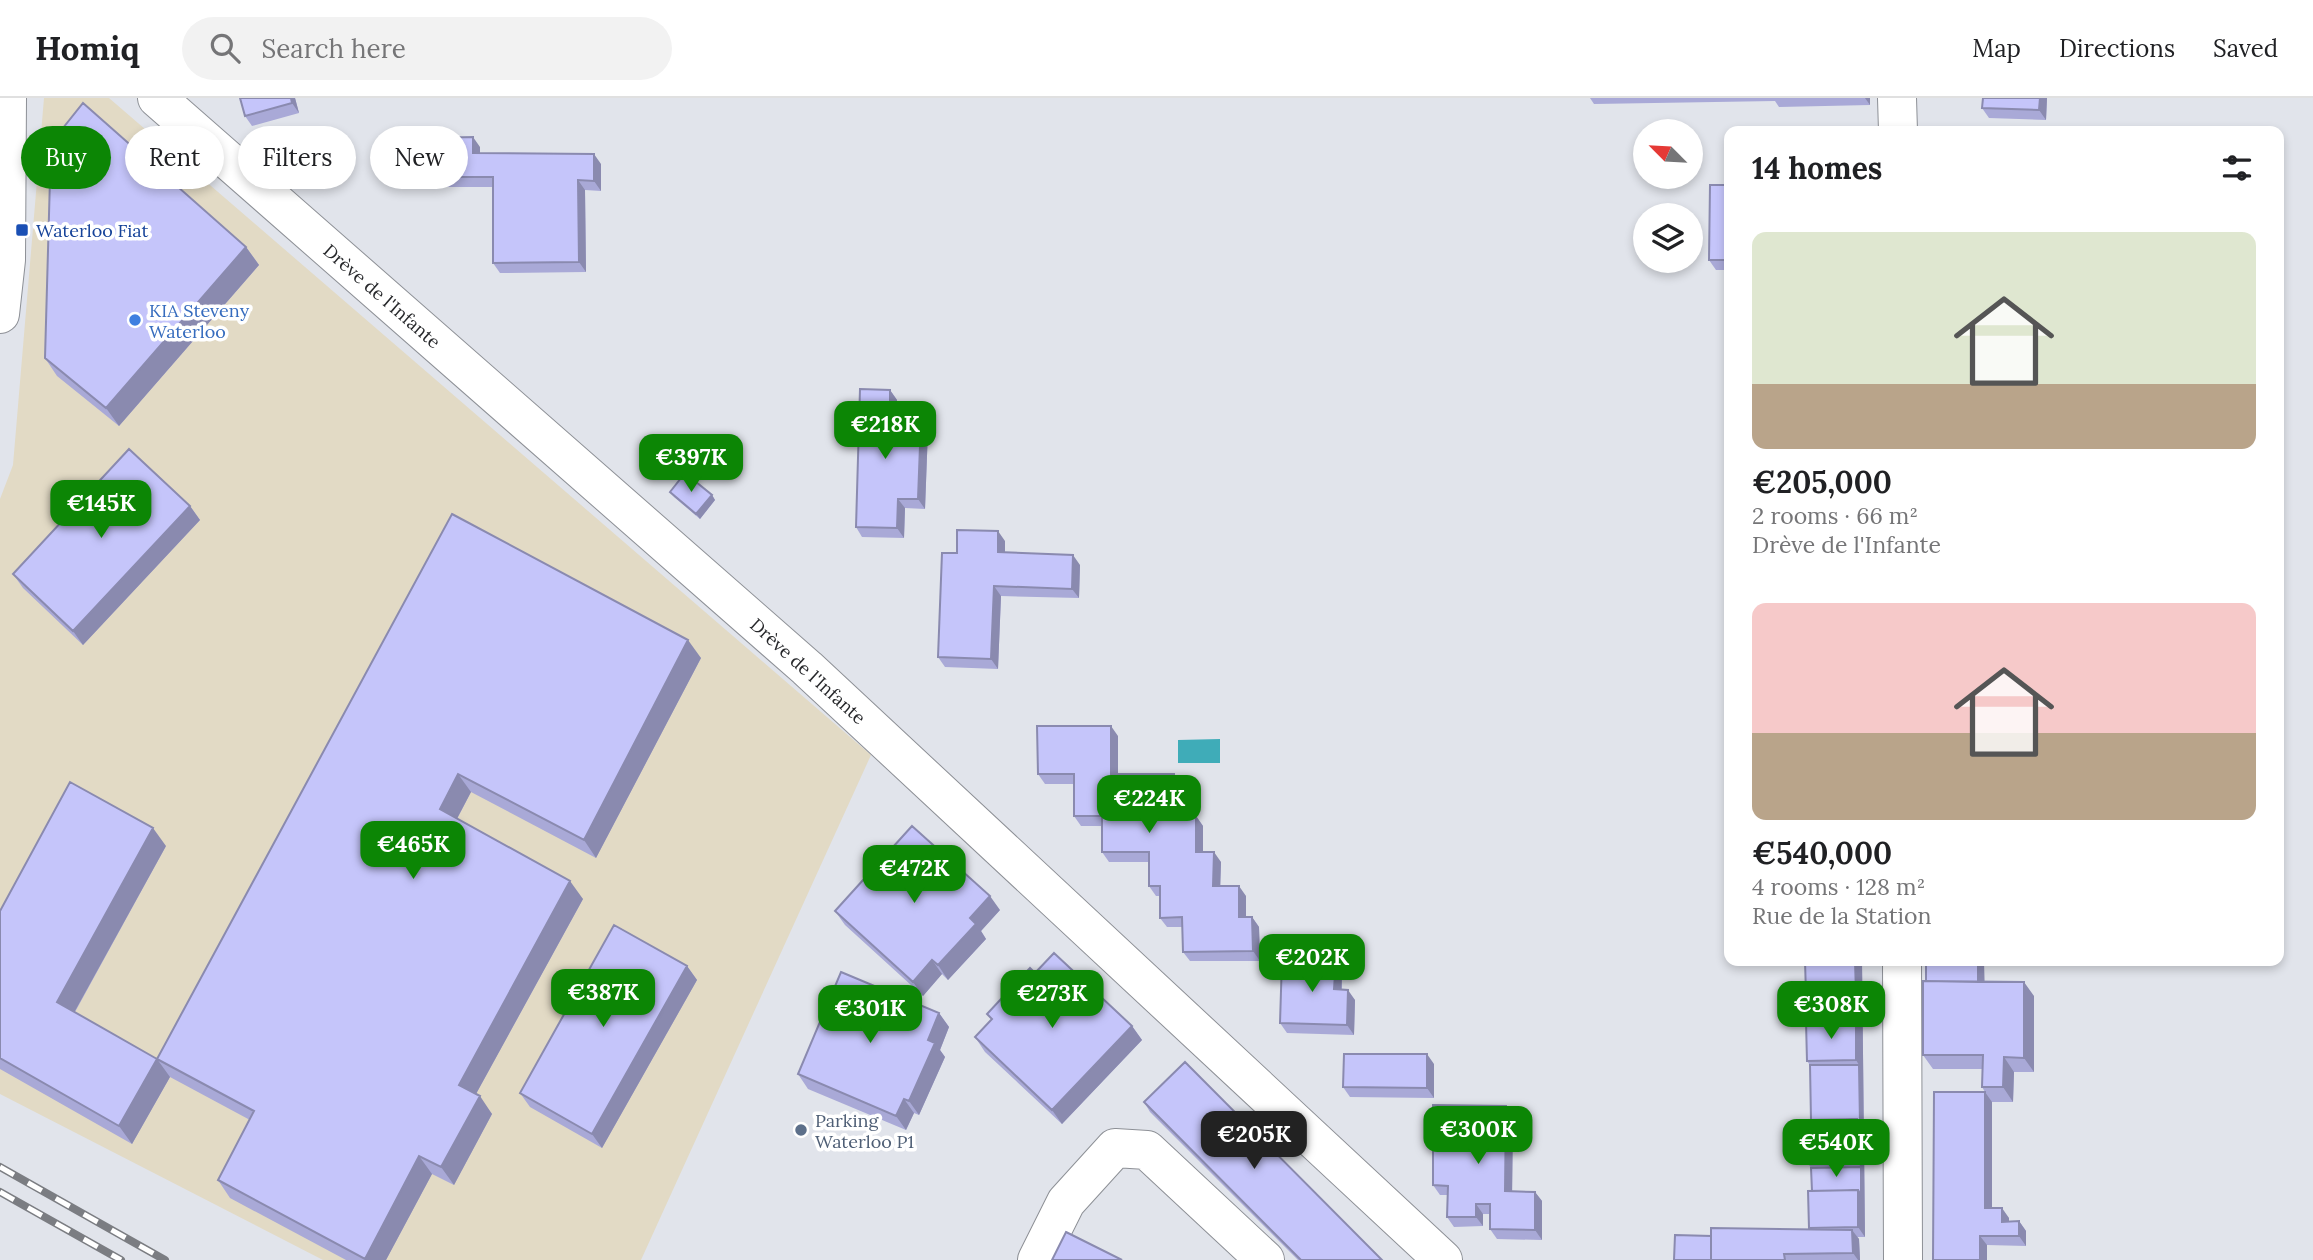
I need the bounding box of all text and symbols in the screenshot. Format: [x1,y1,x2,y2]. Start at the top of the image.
search box [182,17,672,80]
text: Homiq [35,27,140,69]
icon: search [206,29,244,67]
text: Search here [262,32,406,65]
text: Map [1972,33,2021,64]
text: Directions [2059,33,2175,64]
text: Saved [2213,33,2278,64]
north arrow [1633,119,1703,189]
map controls [1633,119,1703,273]
chip: Buy [21,126,111,189]
chip: Rent [125,126,224,189]
chip: Filters [238,126,356,189]
chip: New [370,126,468,189]
text: 14 homes [1752,149,1882,187]
icon: filters [2218,149,2256,187]
button: layers [1633,203,1703,273]
place label: Waterloo Fiat [36,219,148,242]
marker: Waterloo Fiat [14,222,30,238]
street label: Drève de l'Infante [319,239,445,353]
icon: home [1941,278,2067,404]
place label: KIA Steveny Waterloo [149,299,250,343]
marker: KIA Steveny Waterloo [127,312,143,328]
pin: €218K [836,402,934,461]
text: €218K [850,409,920,438]
pin: €397K [642,434,740,494]
text: €397K [655,442,727,471]
text: €205,000 [1752,463,1892,501]
pin: €145K [52,480,150,540]
text: €145K [66,488,136,517]
text: 2 rooms · 66 m² [1752,501,1918,530]
text: Drève de l'Infante [1752,530,1941,559]
street label: Drève de l'Infante [745,613,871,729]
icon: home [1941,649,2067,775]
pin: €224K [1100,776,1198,835]
text: €224K [1113,783,1185,812]
pin: €465K [364,822,462,881]
text: €465K [376,829,450,858]
text: €540,000 [1752,834,1892,872]
pin: €472K [865,846,963,905]
text: €472K [879,853,949,882]
text: 4 rooms · 128 m² [1752,872,1925,901]
text: Rue de la Station [1752,901,1931,930]
pin: €202K [1263,934,1361,994]
text: €202K [1275,942,1349,971]
pin: €387K [554,970,652,1029]
pin: €273K [1003,970,1101,1030]
text: €387K [567,977,639,1006]
text: €273K [1017,978,1087,1007]
pin: €308K [1782,982,1880,1041]
pin: €301K [821,986,919,1045]
text: €308K [1793,989,1869,1018]
text: €301K [834,993,906,1022]
pin: €300K [1429,1107,1527,1166]
place label: Parking Waterloo P1 [815,1109,914,1153]
pin: €205K [1205,1112,1303,1171]
text: €300K [1439,1114,1517,1143]
text: €205K [1217,1119,1291,1148]
pin: €540K [1787,1119,1885,1179]
marker: Parking Waterloo P1 [793,1122,809,1138]
text: €540K [1799,1127,1873,1156]

